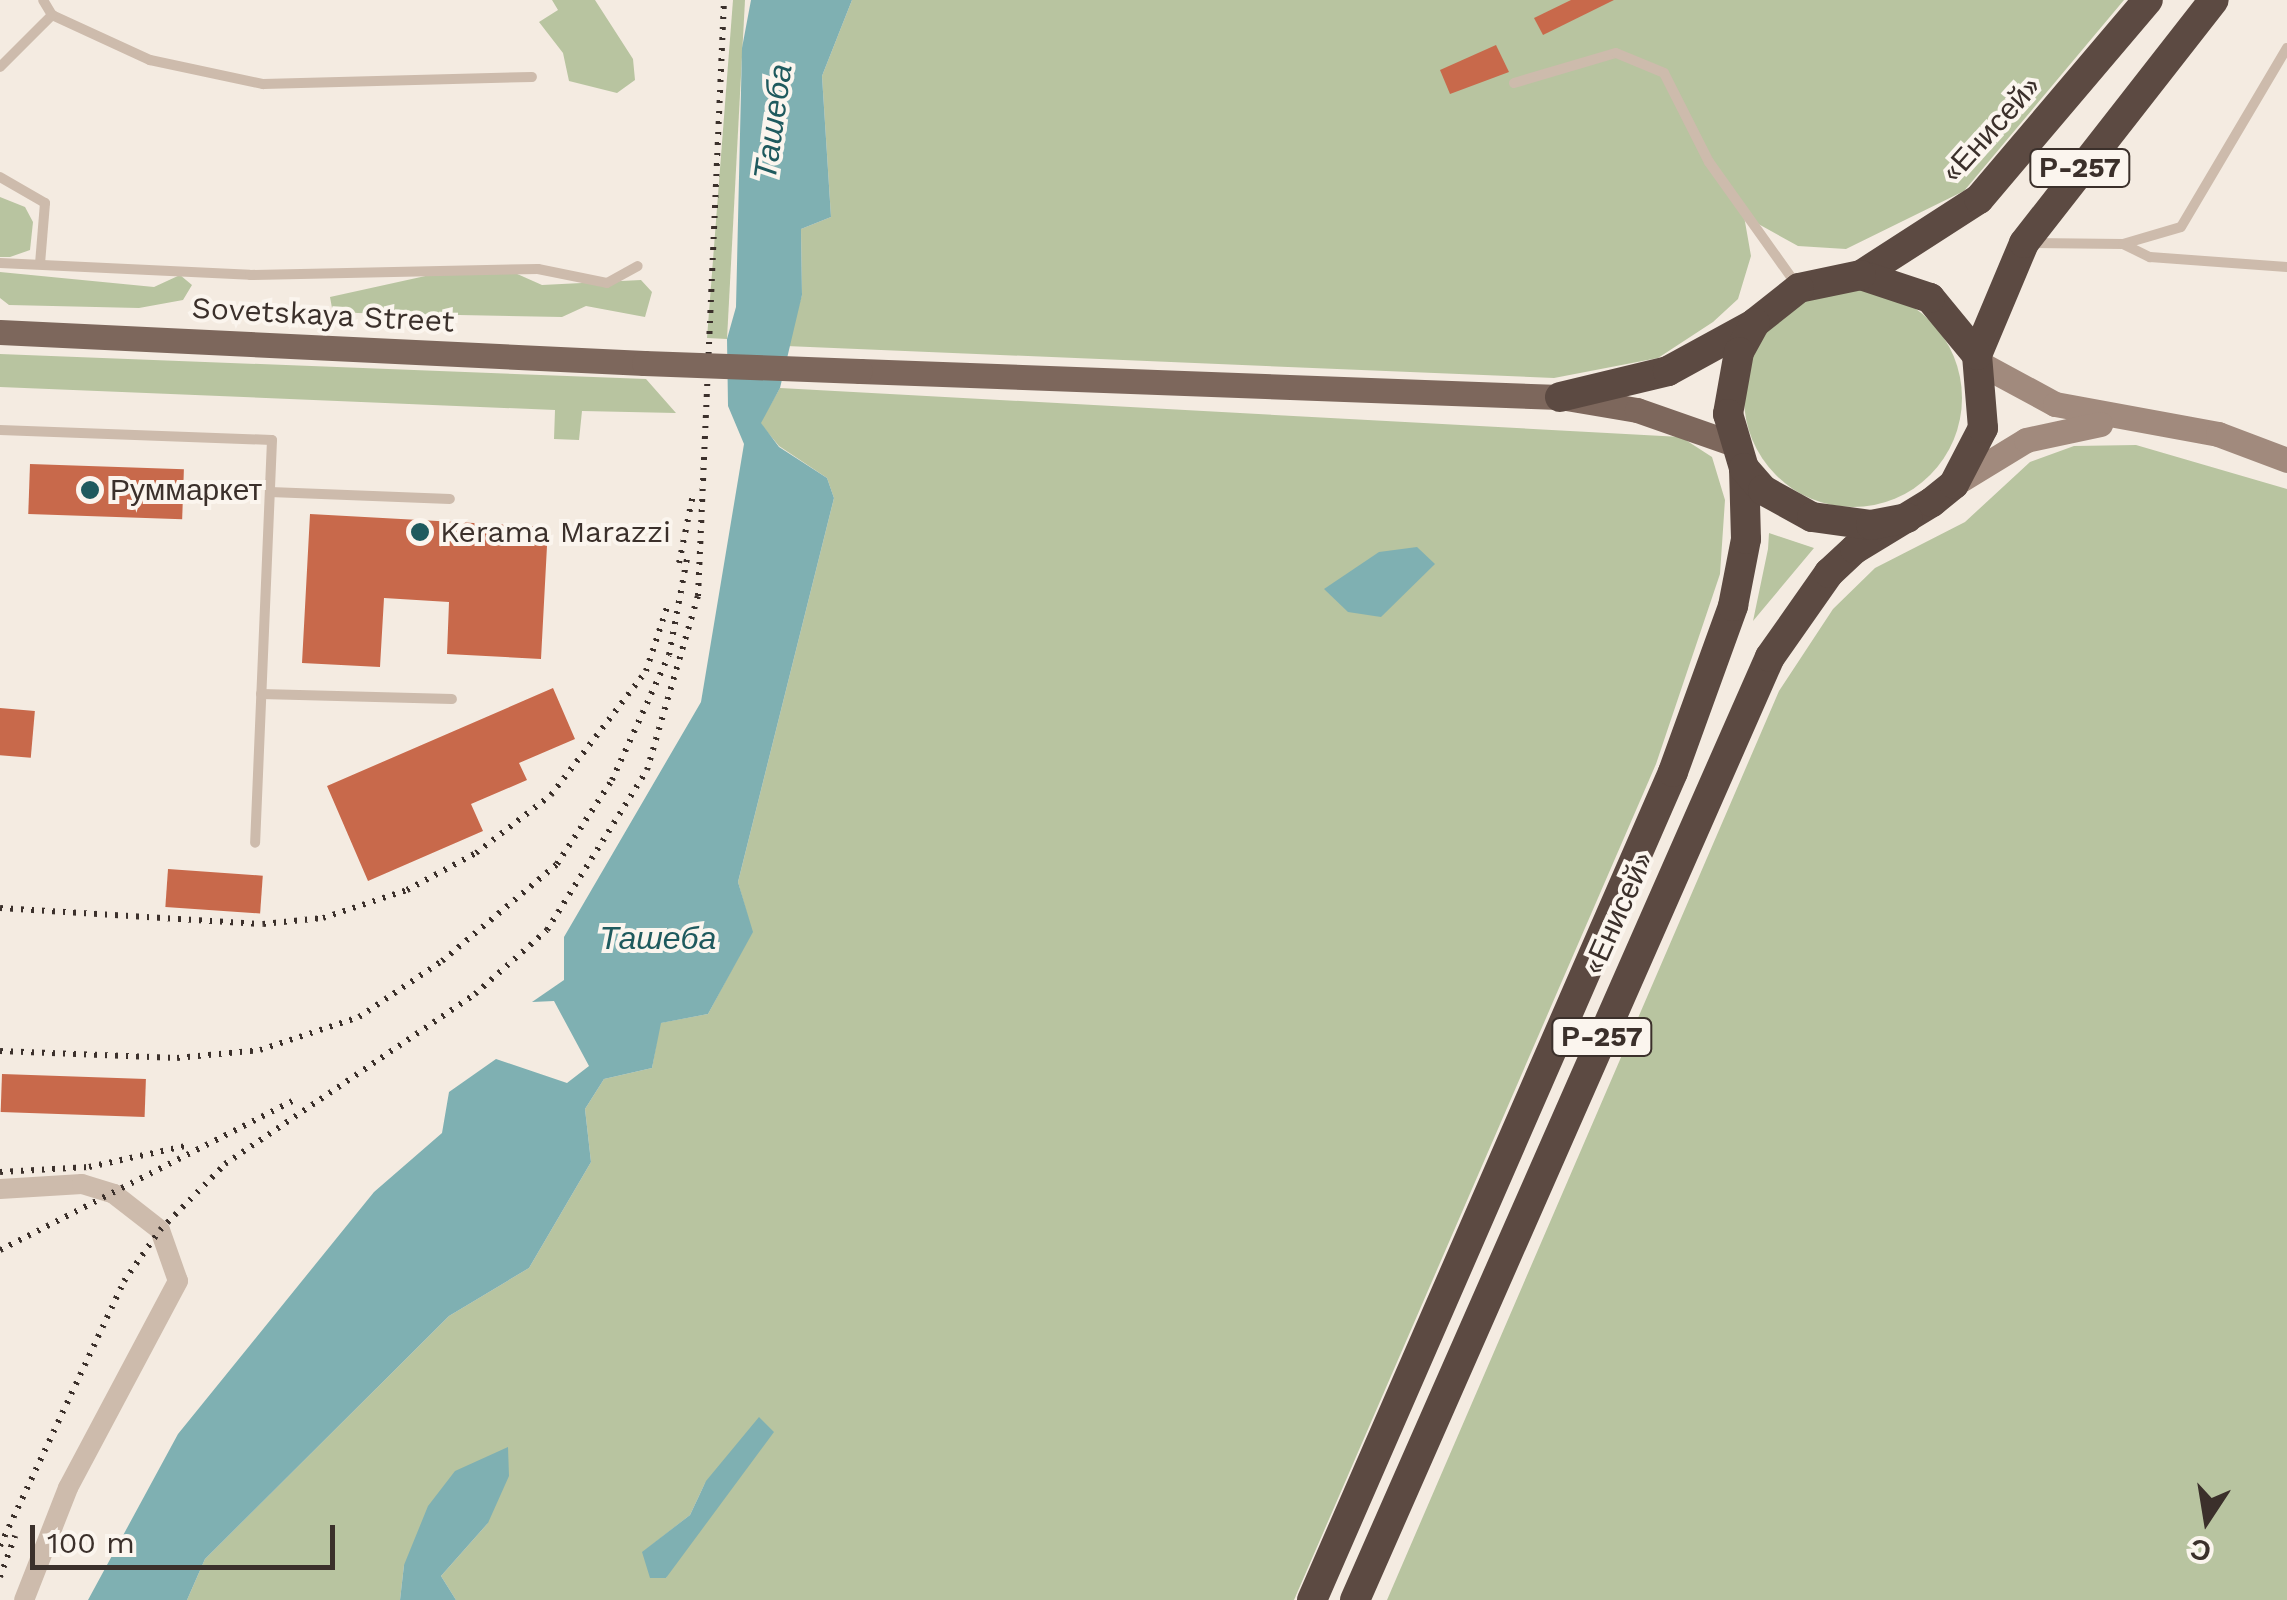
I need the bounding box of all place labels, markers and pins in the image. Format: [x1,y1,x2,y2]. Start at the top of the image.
place label: Руммаркет [110,472,262,508]
marker: Руммаркет [79,479,101,501]
place label: Kerama Marazzi [440,514,672,550]
marker: Kerama Marazzi [409,521,431,543]

